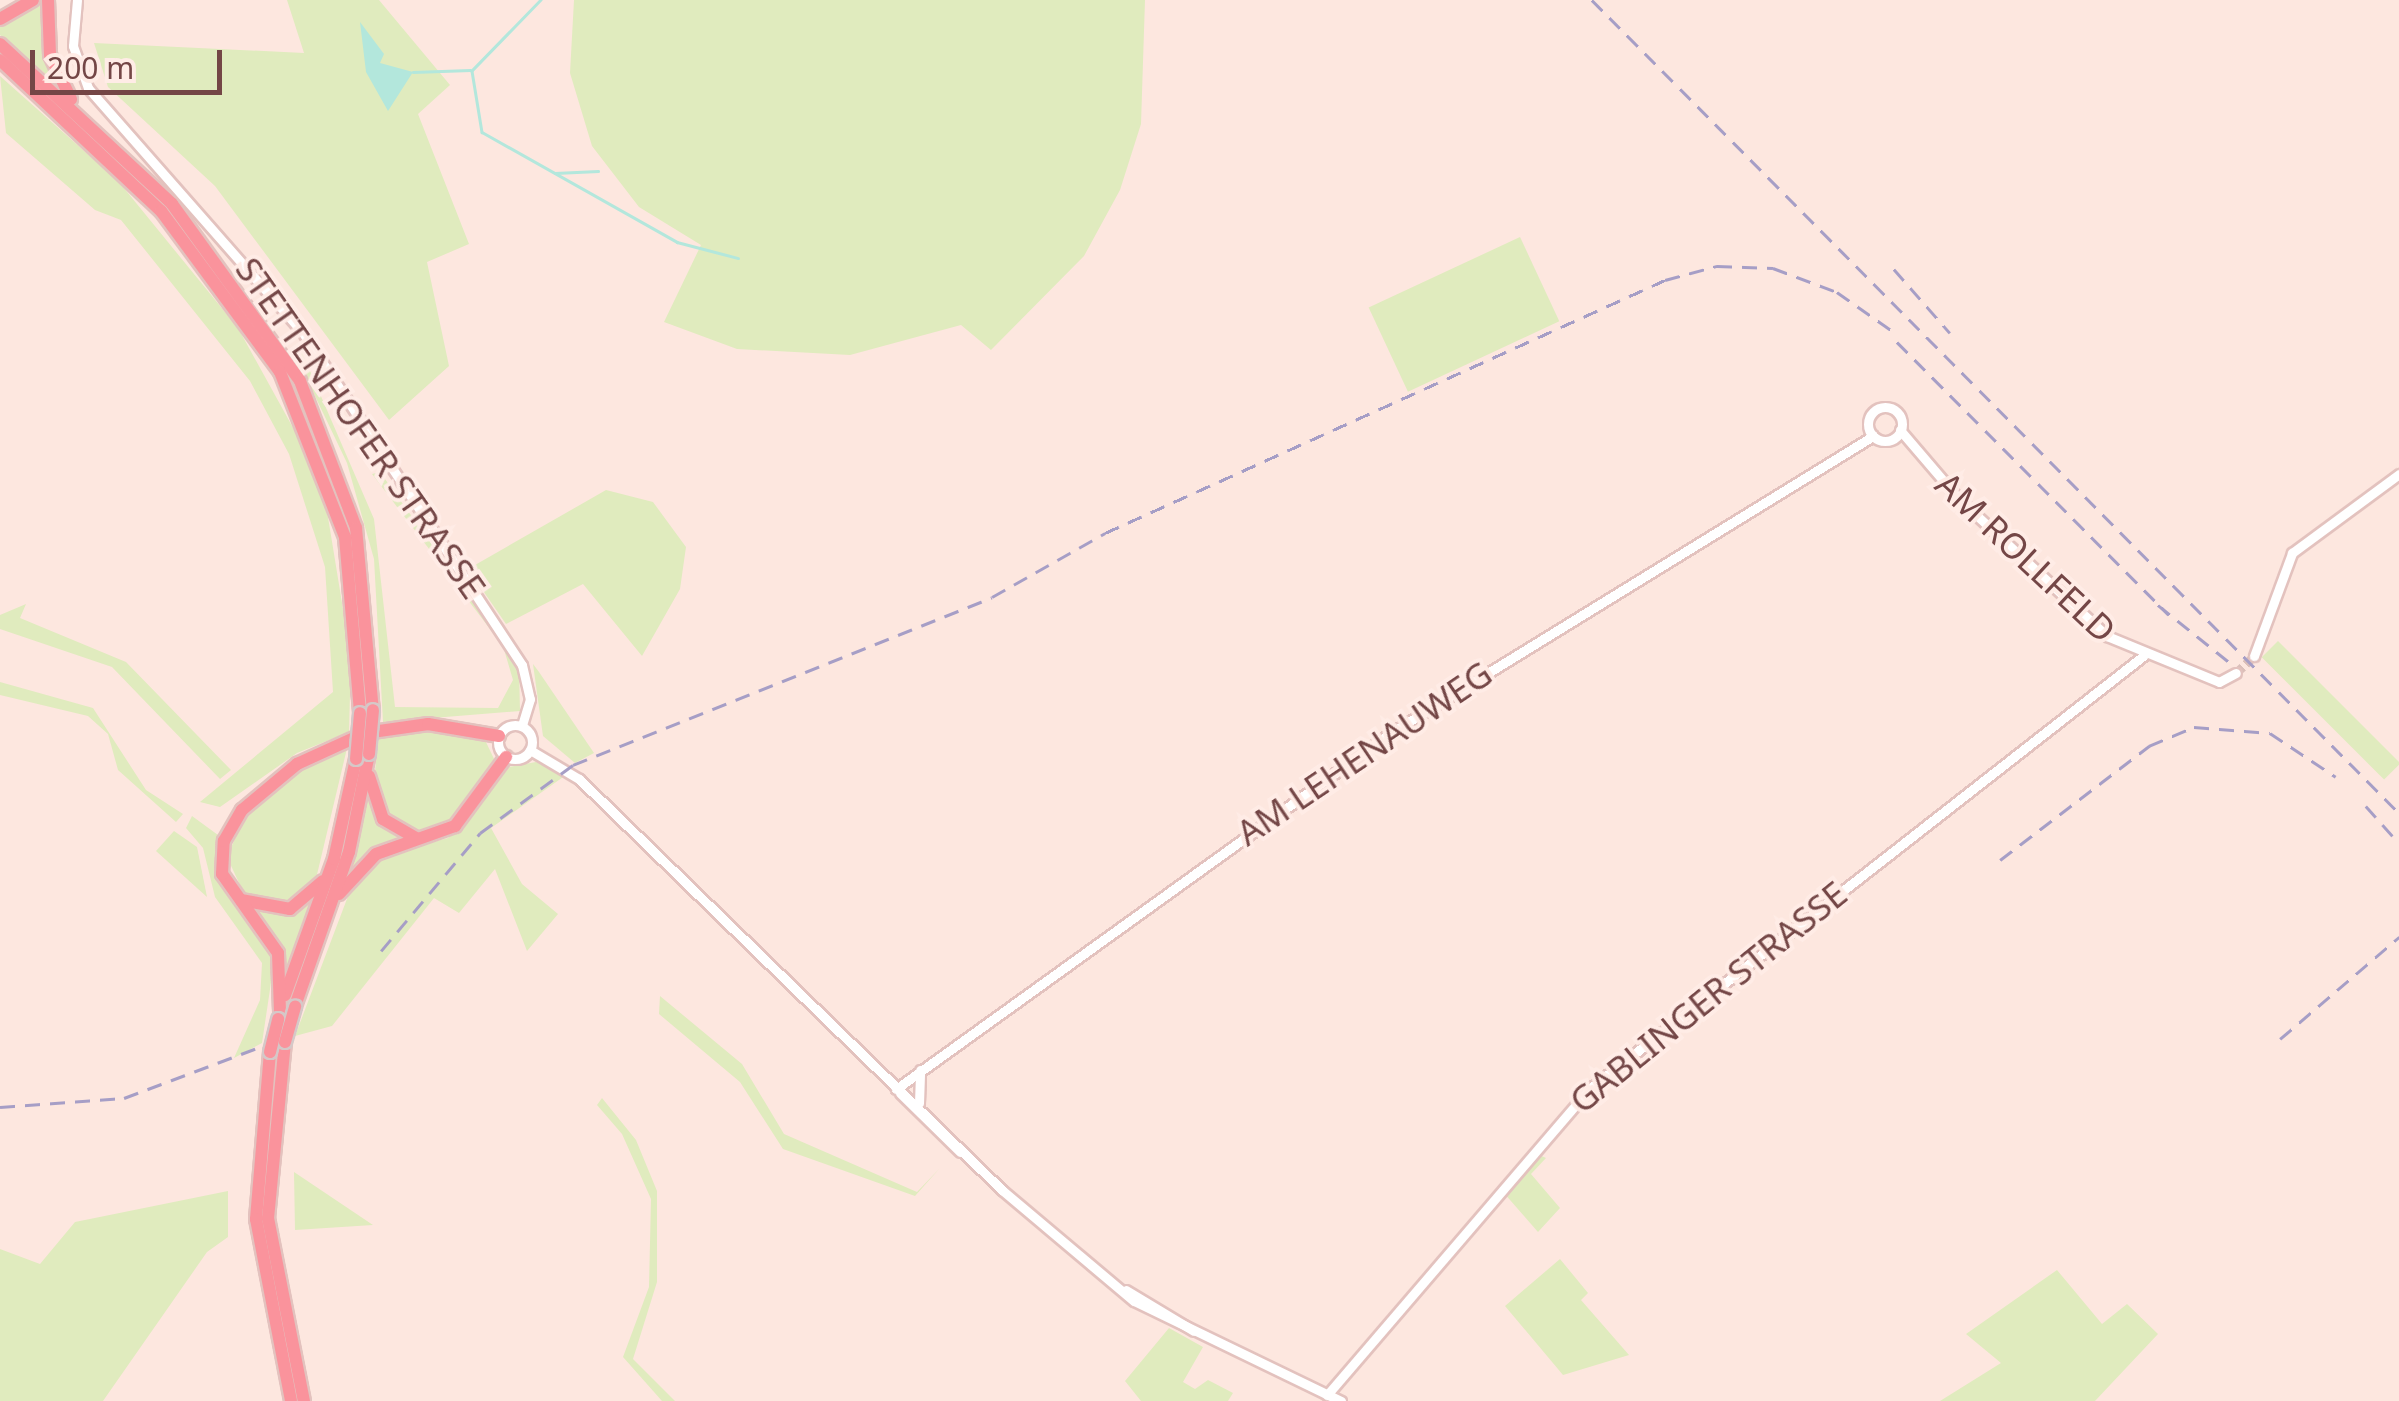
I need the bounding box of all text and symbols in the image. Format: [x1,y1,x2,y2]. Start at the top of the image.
scale bar [35,30,228,92]
text: 200 m [47,47,134,88]
street label: STETTENHOFER STRASSE [227,250,495,606]
street label: AM ROLLFELD [1927,463,2125,651]
street label: AM LEHENAUWEG [1229,652,1499,854]
street label: GABLINGER STRASSE [1561,872,1855,1122]

